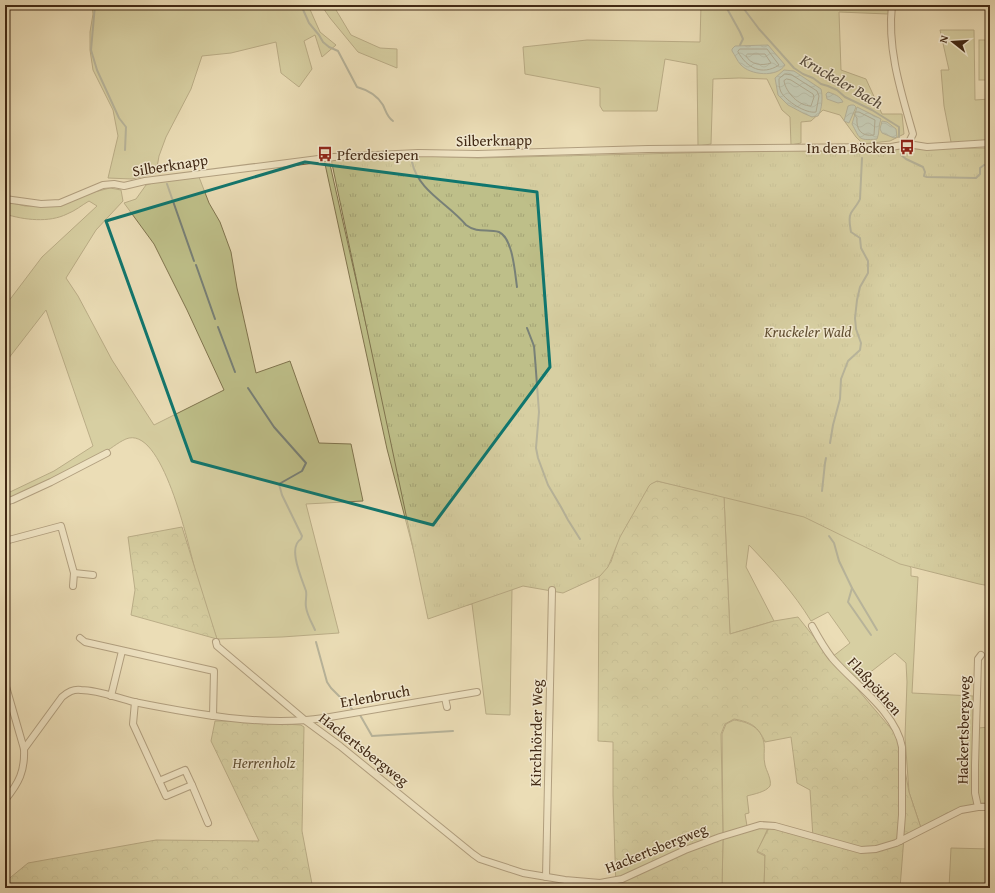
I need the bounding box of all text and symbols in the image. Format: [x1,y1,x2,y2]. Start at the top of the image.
north arrow [933,22,973,62]
text: N [935,33,952,45]
water label: Kruckeler Bach [795,47,888,114]
street label: Silberknapp [456,129,532,151]
place label: In den Böcken [807,137,896,158]
bus stop icon: In den Böcken [898,138,916,156]
place label: Pferdesiepen [337,144,419,165]
bus stop icon: Pferdesiepen [316,145,334,163]
street label: Silberknapp [131,149,209,181]
park label: Kruckeler Wald [763,321,852,342]
street label: Flaßpöthen [843,652,907,720]
street label: Hackertsbergweg [952,675,974,784]
street label: Erlenbruch [339,679,412,712]
street label: Kirchhörder Weg [525,679,547,787]
street label: Hackertsbergweg [315,707,414,791]
park label: Herrenholz [231,752,296,773]
street label: Hackertsbergweg [602,818,711,878]

